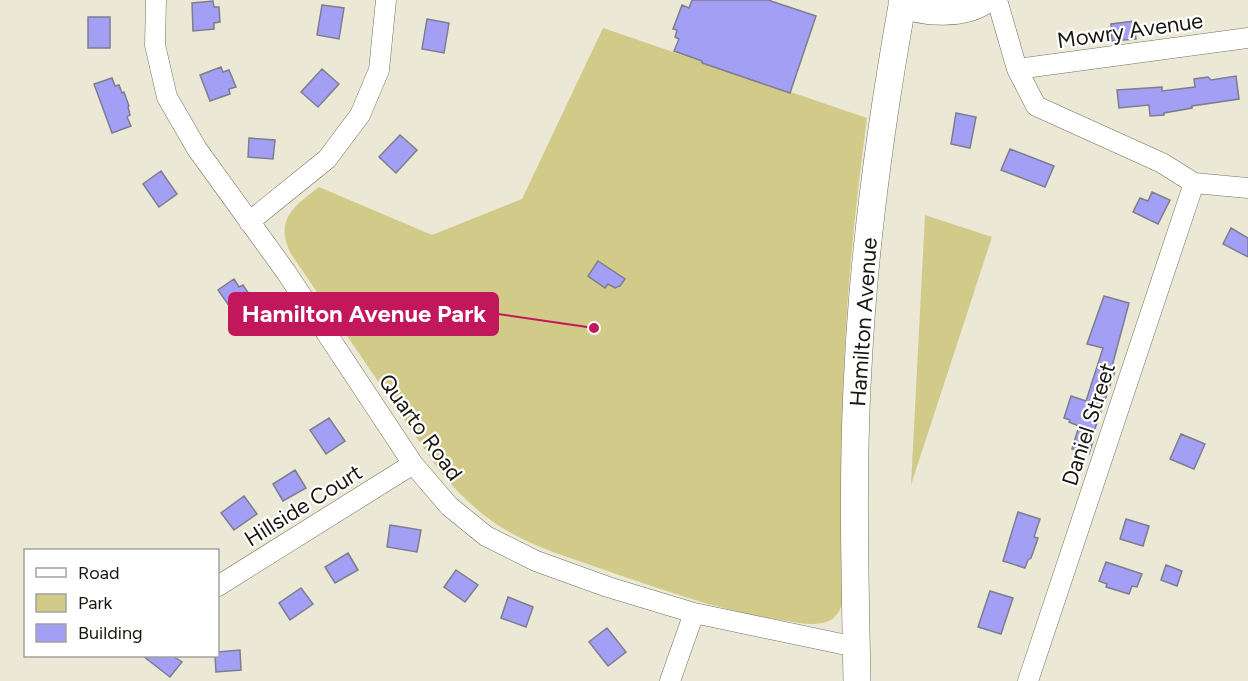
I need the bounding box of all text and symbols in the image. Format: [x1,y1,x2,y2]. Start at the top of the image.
street label: Mowry Avenue [1055,7,1205,54]
street label: Hamilton Avenue [844,237,883,408]
callout: Hamilton Avenue Park [229,293,498,335]
text: Hamilton Avenue Park [242,299,486,328]
street label: Daniel Street [1056,359,1121,489]
street label: Quarto Road [373,369,468,486]
street label: Hillside Court [239,459,367,552]
legend [24,549,219,657]
text: Road [78,562,119,584]
text: Park [78,592,113,614]
text: Building [78,622,143,644]

